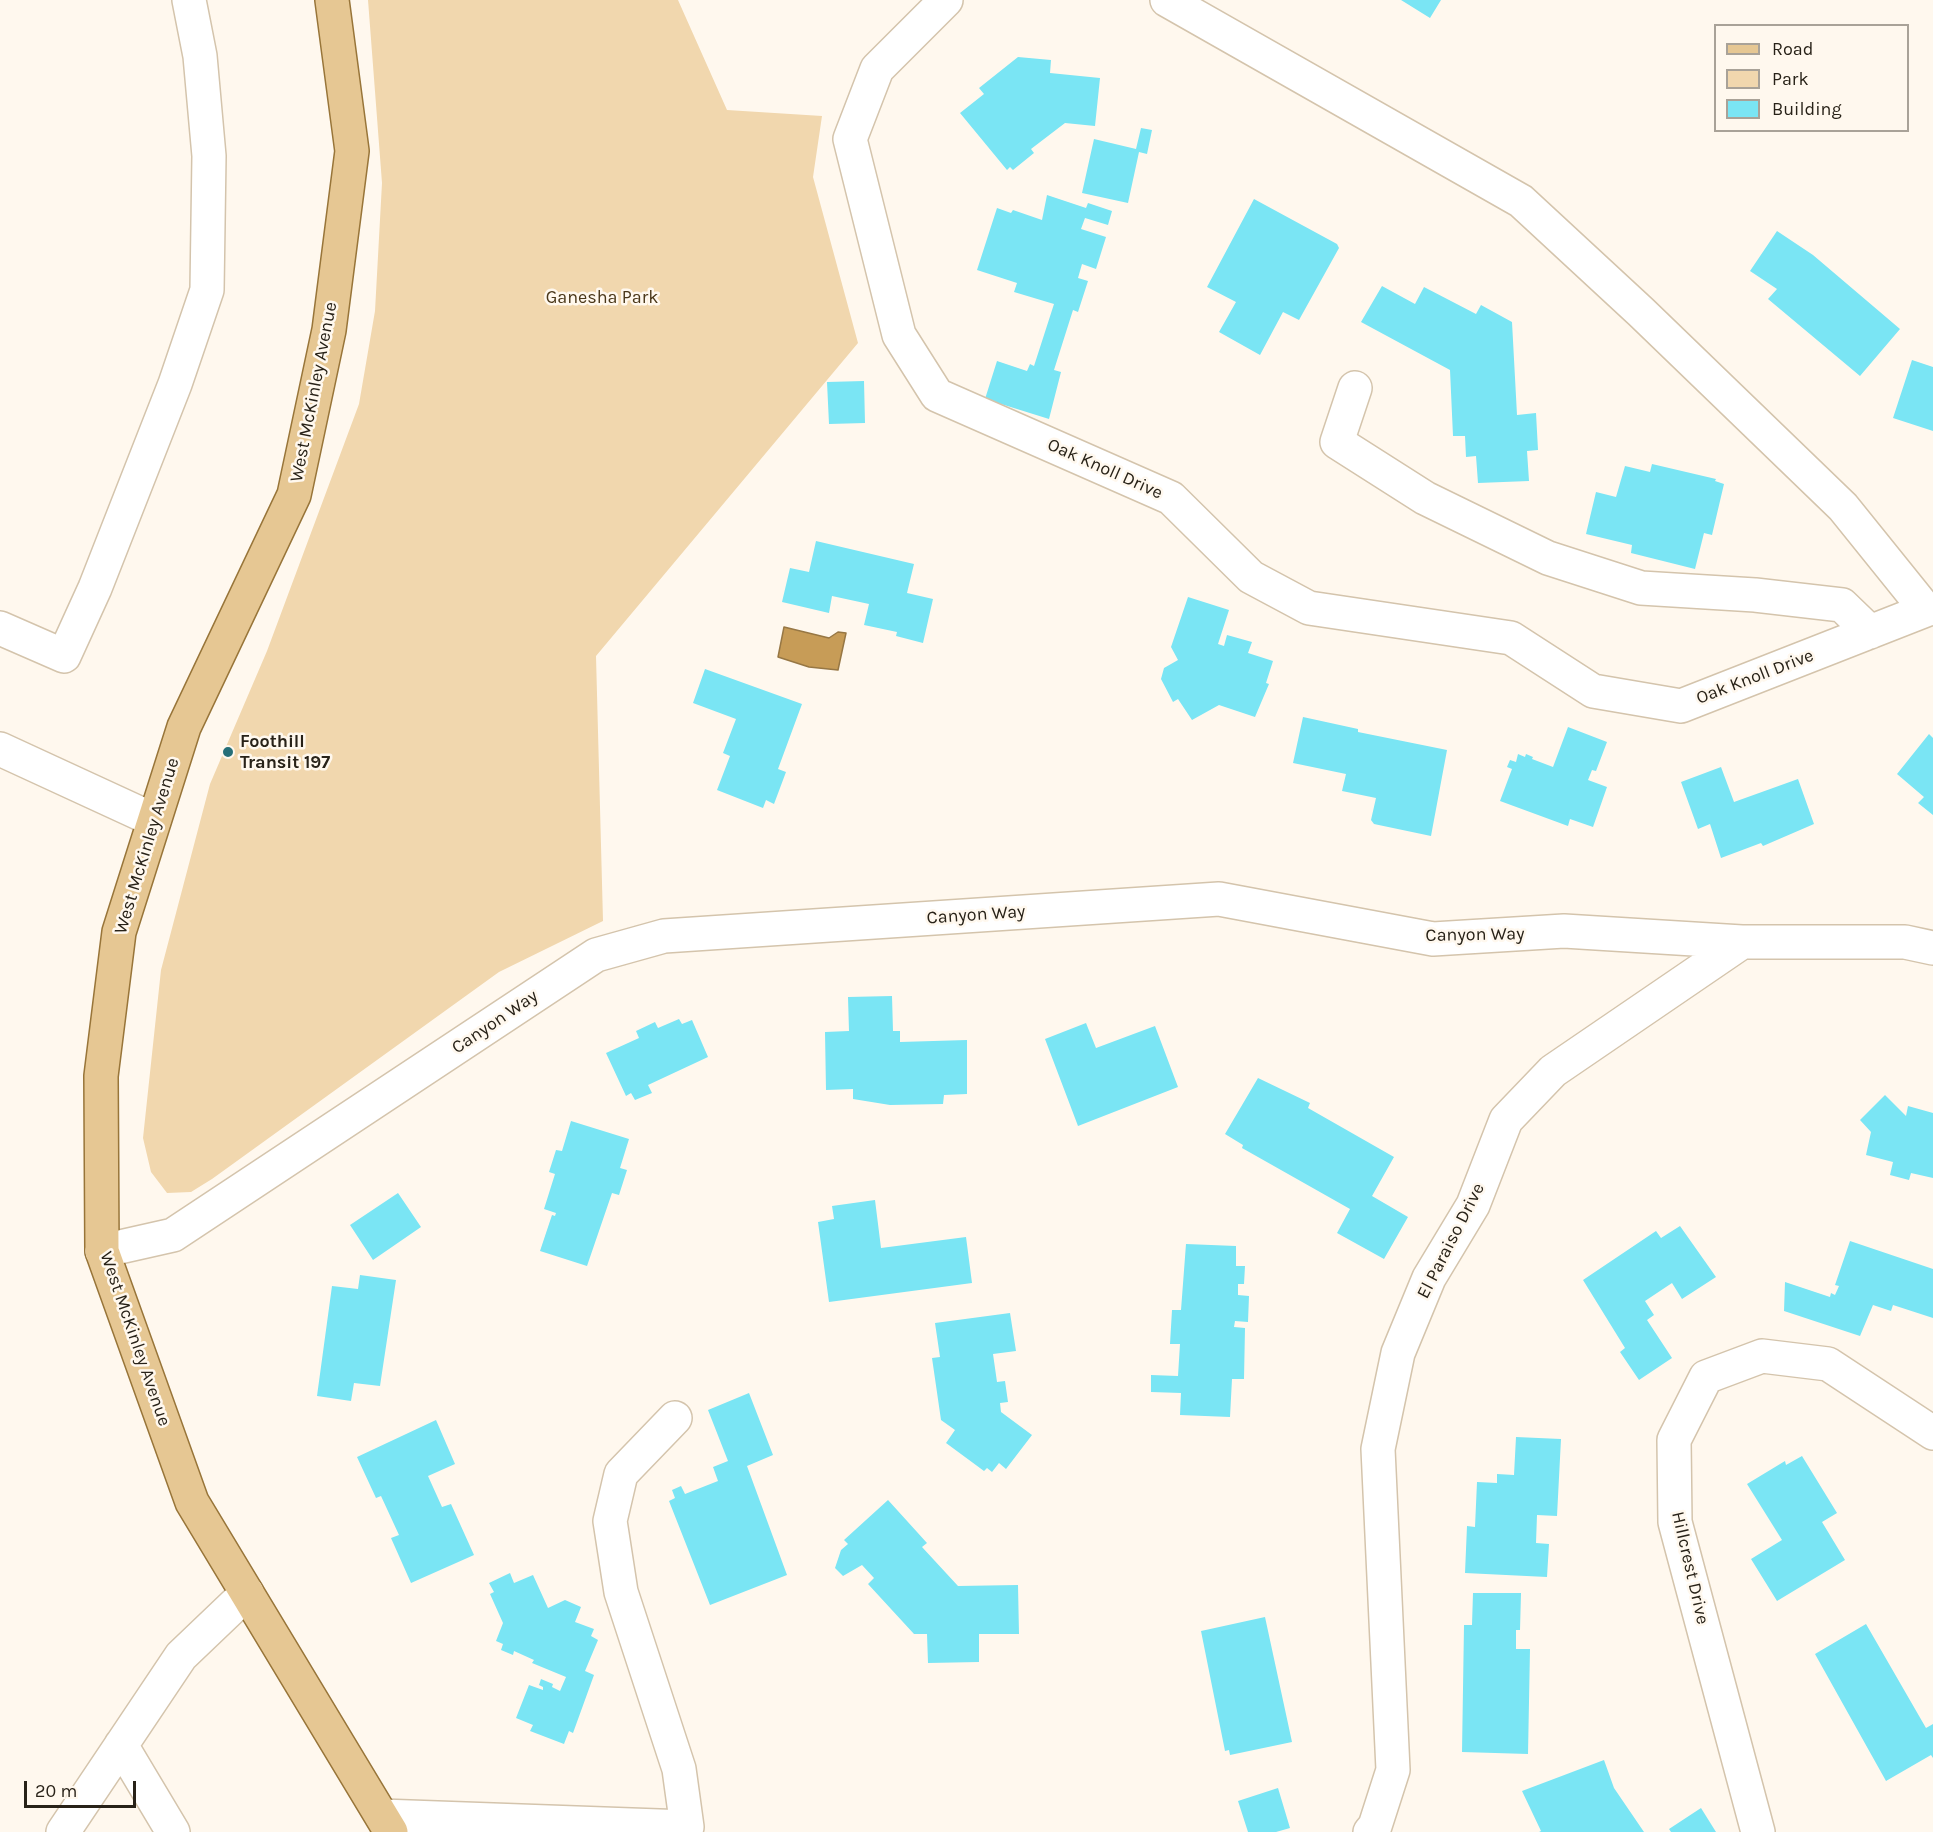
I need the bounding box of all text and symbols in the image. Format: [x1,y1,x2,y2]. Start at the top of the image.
legend [1714,24,1909,132]
text: Road [1772,38,1813,60]
text: Park [1772,68,1809,90]
text: Building [1772,98,1842,120]
park label: Ganesha Park [546,287,658,309]
street label: West McKinley Avenue [286,300,342,484]
street label: Oak Knoll Drive [1044,434,1166,504]
street label: Oak Knoll Drive [1693,645,1817,709]
place label: Foothill Transit 197 [240,731,330,774]
marker: Foothill Transit 197 [221,745,235,759]
street label: West McKinley Avenue [110,755,184,937]
street label: Canyon Way [926,901,1026,929]
street label: Canyon Way [1425,923,1525,947]
street label: Canyon Way [448,985,542,1059]
street label: El Paraiso Drive [1413,1180,1489,1302]
street label: West McKinley Avenue [95,1249,175,1429]
street label: Hillcrest Drive [1667,1510,1713,1626]
scale bar [27,1769,140,1807]
text: 20 m [35,1780,77,1802]

